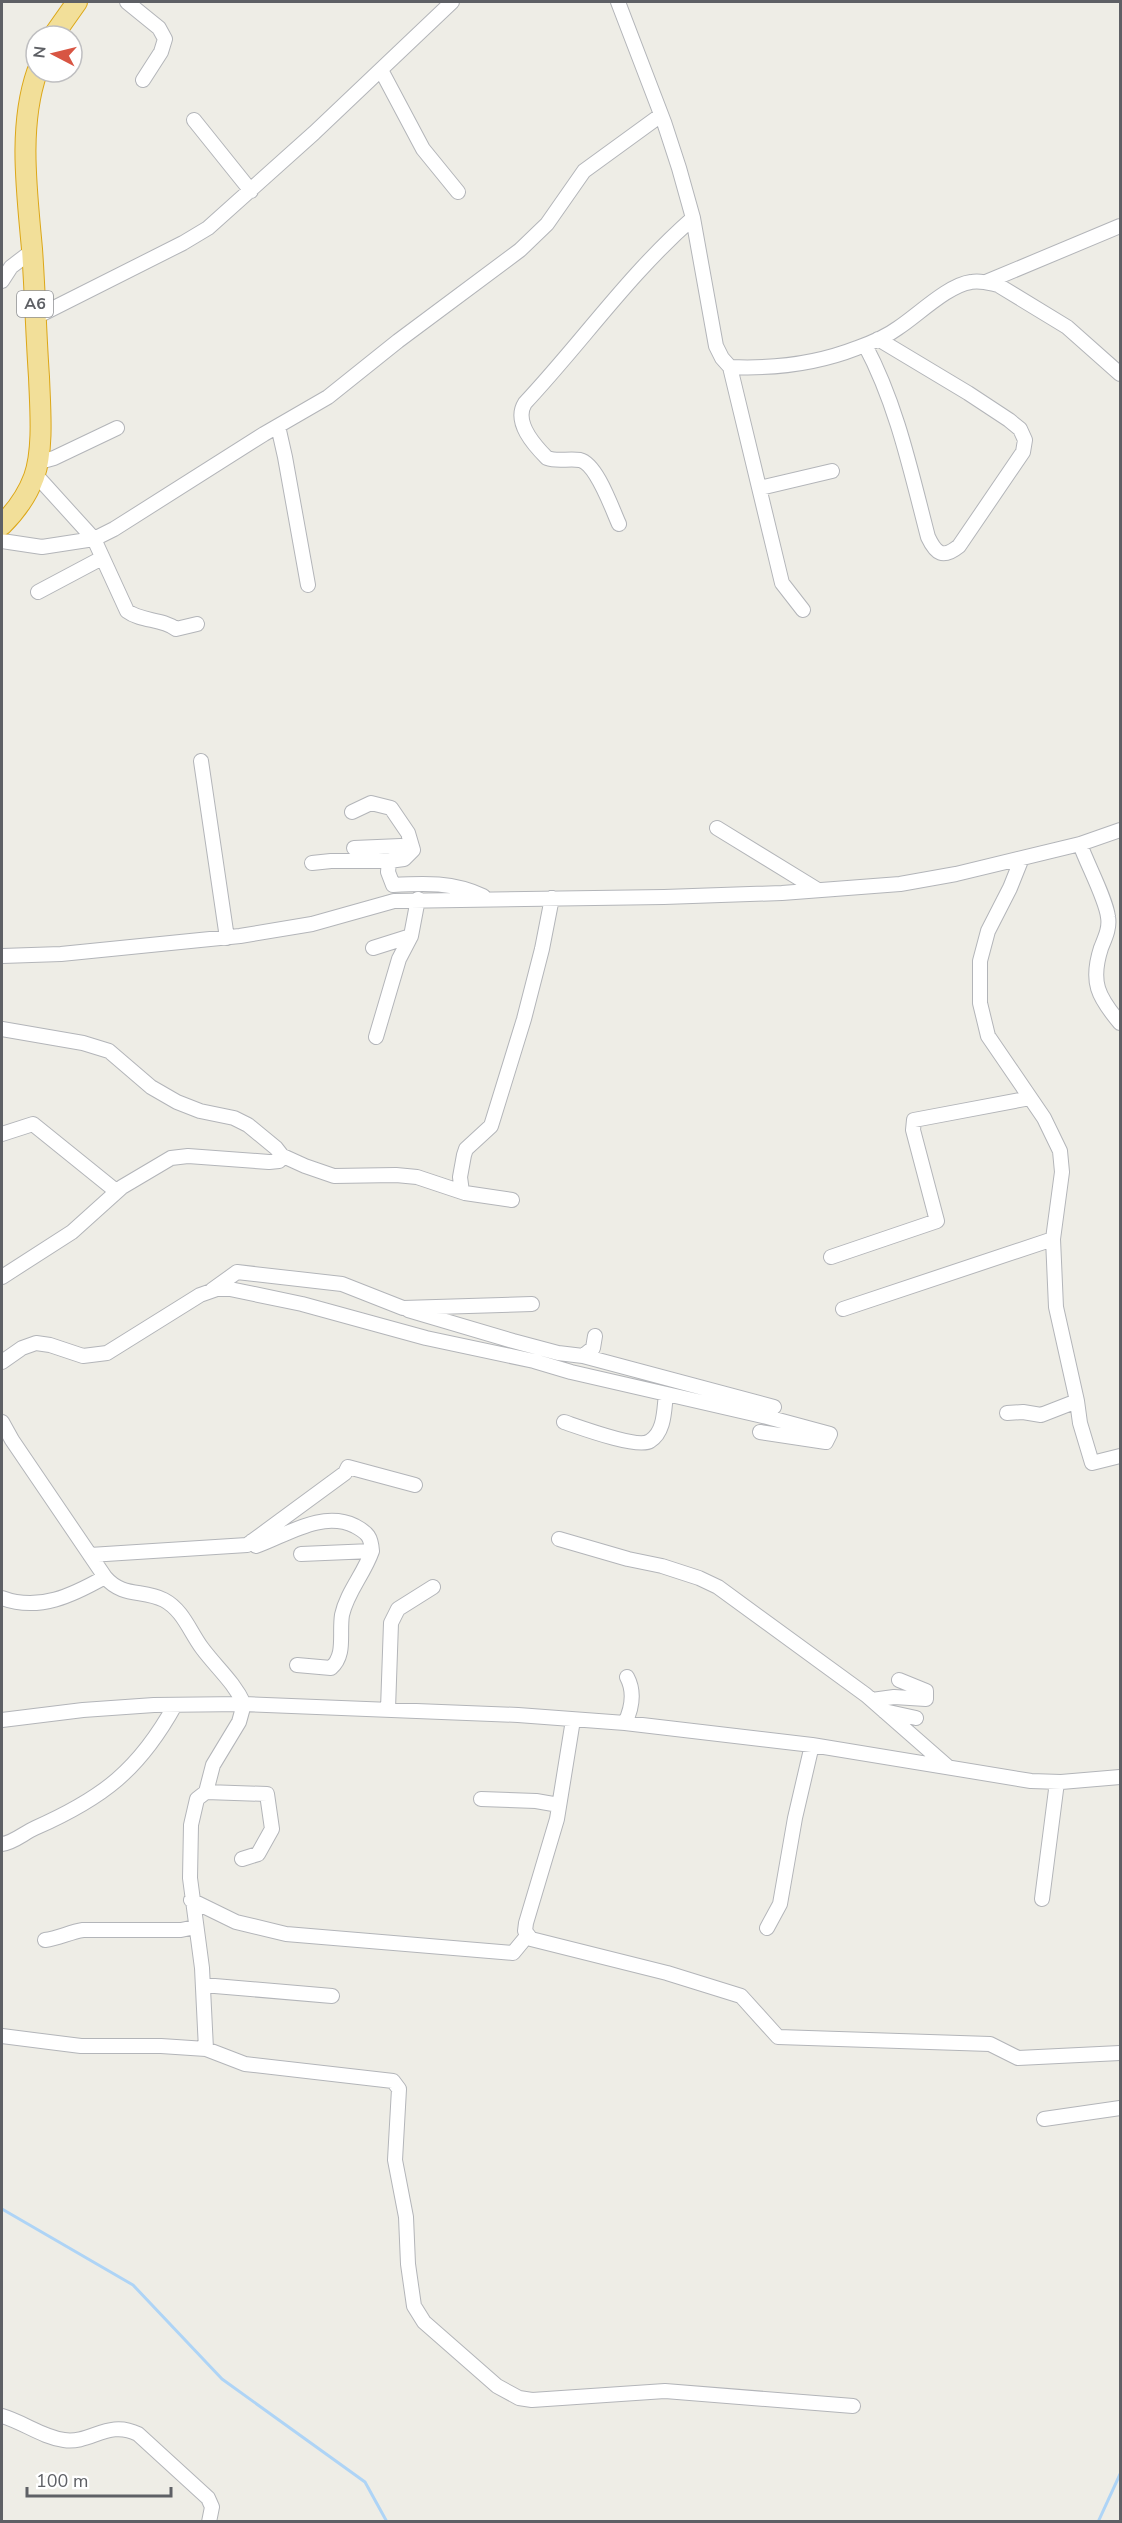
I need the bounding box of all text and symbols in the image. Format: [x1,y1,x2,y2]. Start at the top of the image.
north arrow [24,24,84,84]
text: N [28,45,52,60]
road number: A6 [17,291,53,317]
scale bar [27,2460,171,2498]
text: 100 m [36,2469,88,2493]

